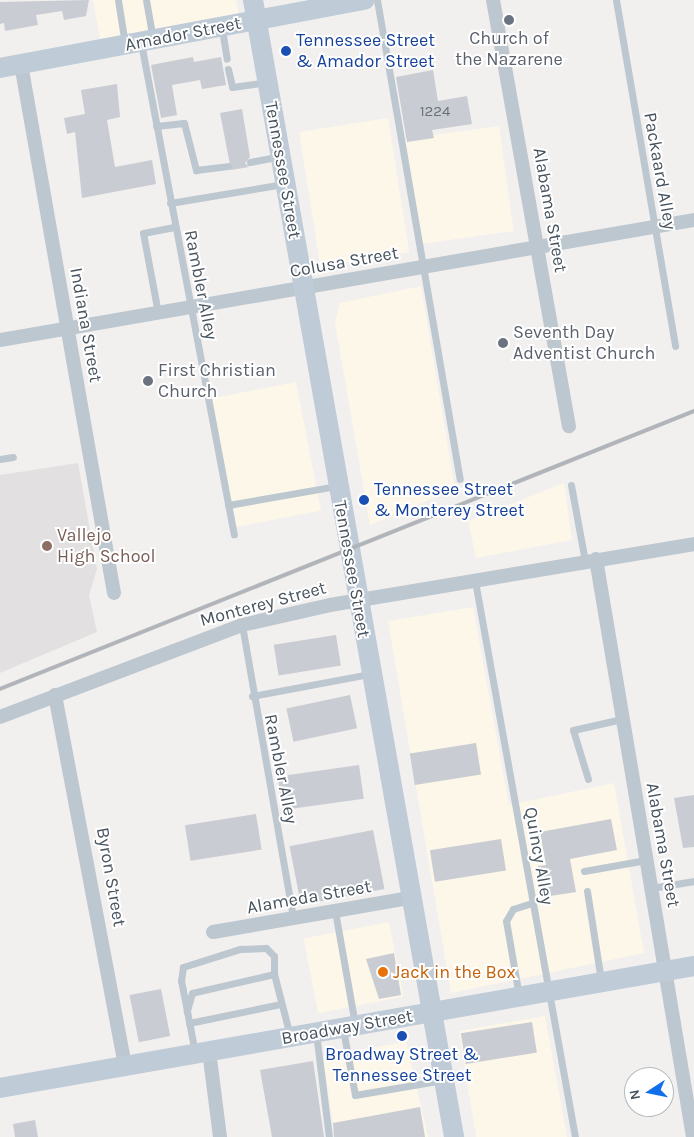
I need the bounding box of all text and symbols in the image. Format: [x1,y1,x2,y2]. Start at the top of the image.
street label: Amador Street [123,12,243,56]
marker: Church of the Nazarene [503,14,515,26]
place label: Church of the Nazarene [455,28,563,70]
place label: Tennessee Street & Amador Street [296,30,435,72]
marker: Tennessee Street & Amador Street [280,45,292,57]
street label: Tennessee Street [260,100,306,240]
house number: 1224 [420,103,450,121]
street label: Packaard Alley [639,111,681,231]
street label: Alabama Street [528,146,572,274]
street label: Rambler Alley [180,228,222,342]
street label: Colusa Street [288,242,400,282]
street label: Indiana Street [65,266,107,384]
place label: Seventh Day Adventist Church [513,322,655,364]
marker: Seventh Day Adventist Church [497,337,509,349]
place label: First Christian Church [158,360,276,402]
marker: First Christian Church [142,375,154,387]
place label: Tennessee Street & Monterey Street [374,479,525,522]
marker: Tennessee Street & Monterey Street [358,494,370,506]
street label: Tennessee Street [329,499,375,639]
place label: Vallejo High School [57,525,155,568]
marker: Vallejo High School [41,540,53,552]
street label: Monterey Street [198,577,328,631]
street label: Rambler Alley [260,712,302,826]
street label: Alabama Street [641,781,685,909]
street label: Quincy Alley [520,805,558,907]
street label: Byron Street [92,826,130,928]
street label: Alameda Street [245,875,373,919]
place label: Jack in the Box [393,961,516,983]
marker: Jack in the Box [377,966,389,978]
street label: Broadway Street [280,1005,414,1049]
marker: Broadway Street & Tennessee Street [396,1030,408,1042]
place label: Broadway Street & Tennessee Street [325,1044,479,1086]
north arrow [624,1067,674,1117]
text: N [625,1088,644,1101]

